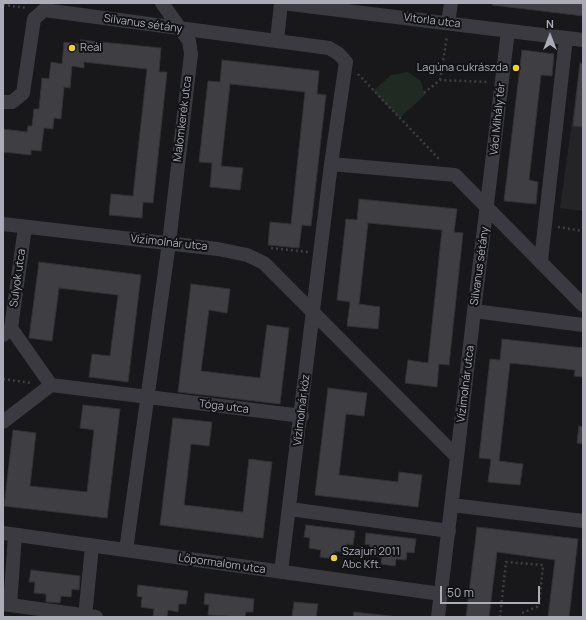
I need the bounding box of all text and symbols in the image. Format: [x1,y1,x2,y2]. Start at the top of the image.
street label: Vitorla utca [403,11,461,31]
street label: Silvanus sétány [103,12,183,36]
north arrow [530,16,570,56]
text: N [546,16,554,31]
place label: Reál [80,41,102,55]
marker: Reál [67,43,77,53]
place label: Lagúna cukrászda [417,61,508,75]
marker: Lagúna cukrászda [511,63,521,73]
street label: Malomkerék utca [171,75,195,163]
street label: Váci Mihály tér [488,82,508,156]
street label: Silvanus sétány [468,226,492,306]
street label: Vízimolnár utca [130,232,208,254]
street label: Sulyok utca [7,248,29,308]
street label: Vízimolnár utca [455,345,477,423]
street label: Vízimolnár köz [291,373,313,447]
street label: Tóga utca [198,397,250,417]
place label: Szajuri 2011 Abc Kft. [342,545,400,571]
street label: Lőpormalom utca [177,551,267,577]
marker: Szajuri 2011 Abc Kft. [329,553,339,563]
scale bar [442,578,542,604]
text: 50 m [447,584,474,601]

